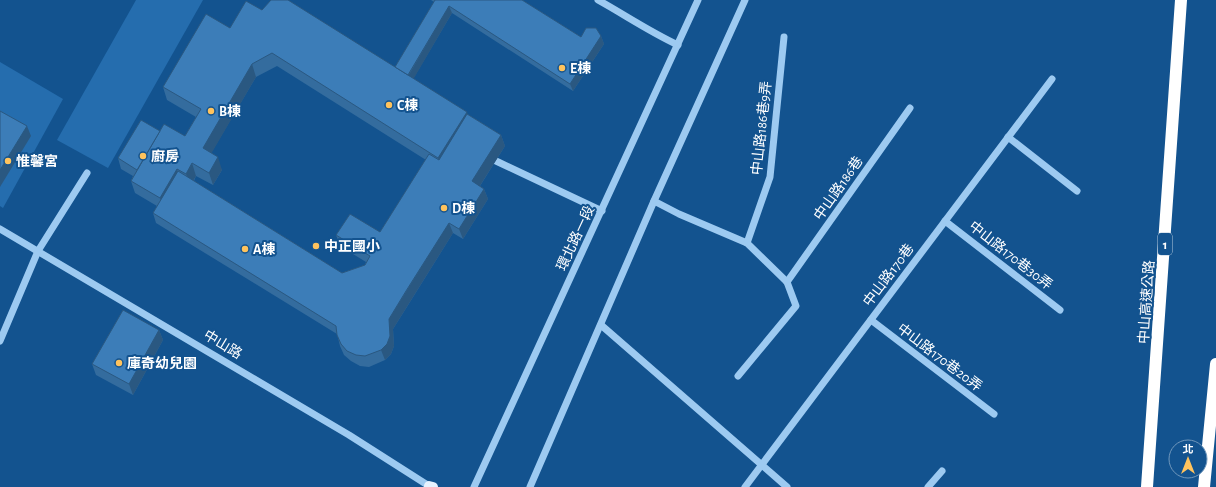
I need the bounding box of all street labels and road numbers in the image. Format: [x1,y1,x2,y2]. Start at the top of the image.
street label: 中山路186巷9弄 [749,80,774,176]
street label: 中山路186巷 [811,154,866,223]
street label: 環北路一段 [553,203,597,273]
street label: 中山路170巷30弄 [966,218,1055,292]
road number: 1 [1158,233,1172,255]
street label: 中山路170巷 [860,241,917,309]
street label: 中山高速公路 [1135,260,1157,344]
street label: 中山路170巷20弄 [895,321,985,394]
street label: 中山路 [201,327,245,362]

